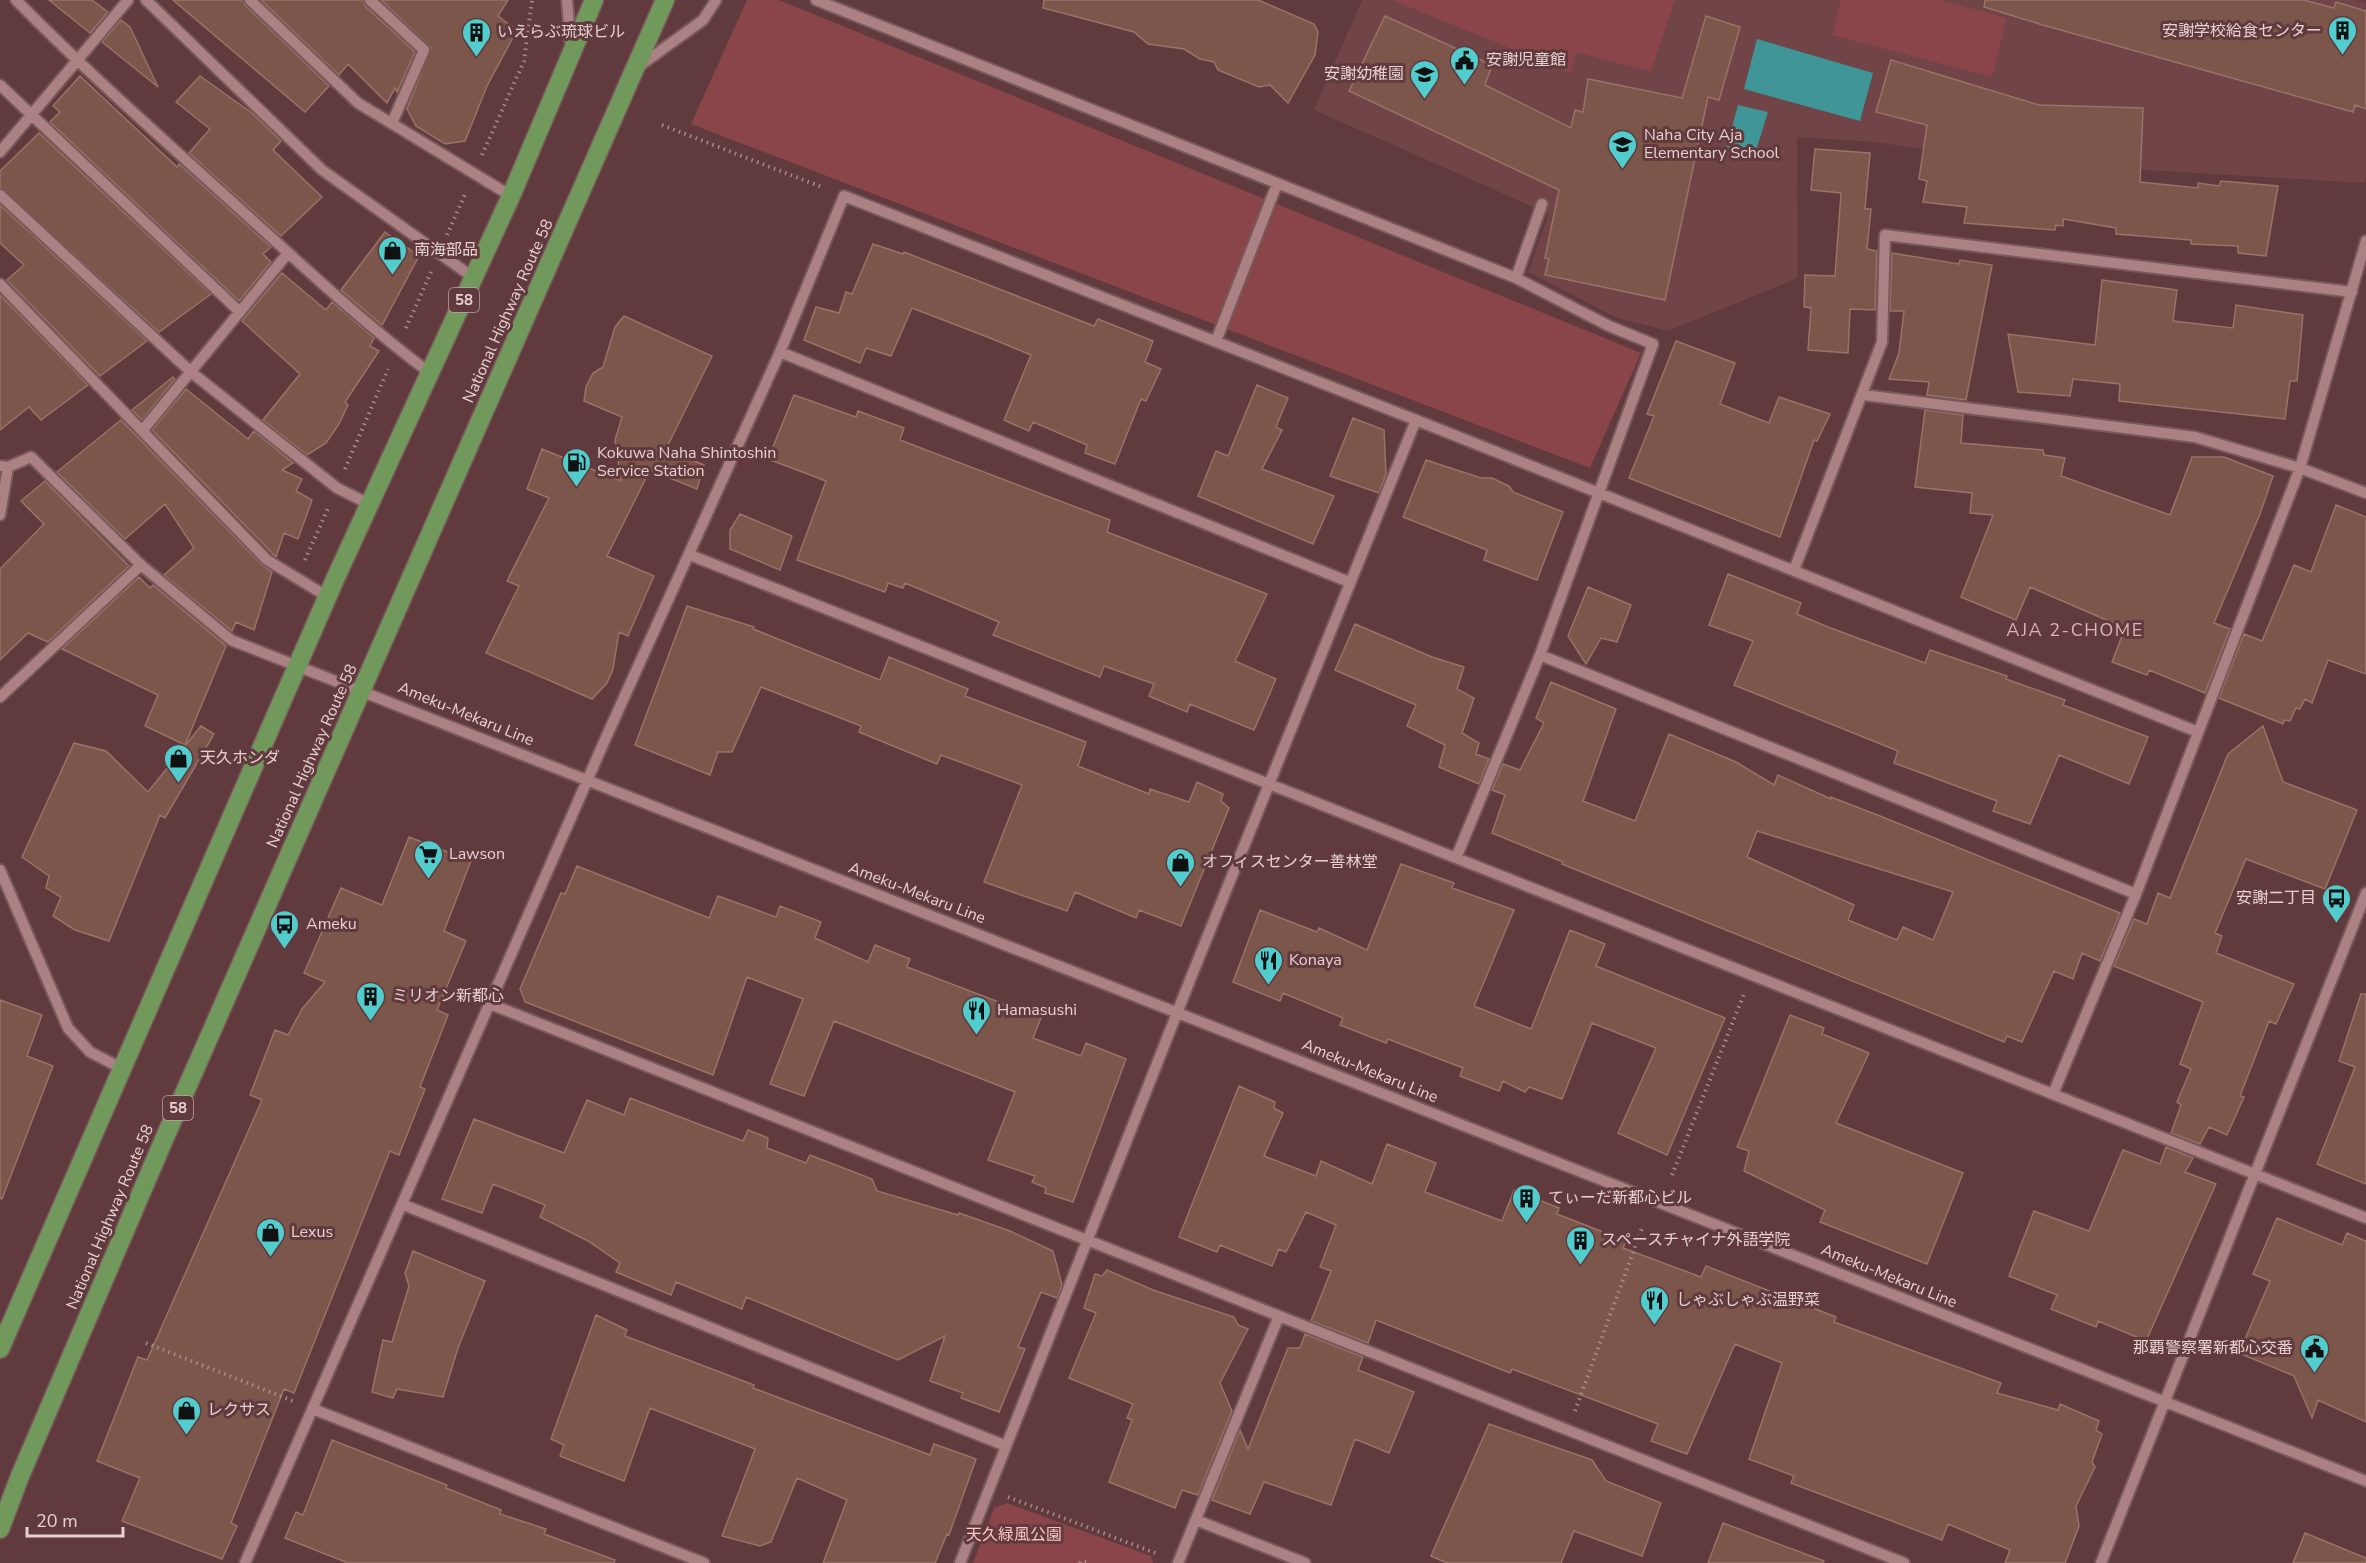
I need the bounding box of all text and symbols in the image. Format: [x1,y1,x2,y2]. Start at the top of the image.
building icon: 安謝学校給食センター [2327,15,2359,57]
building icon: いえらぶ琉球ビル [460,16,492,58]
place label: 安謝学校給食センター [2162,20,2322,42]
place label: いえらぶ琉球ビル [497,21,625,43]
public building icon: 安謝児童館 [1449,44,1481,86]
place label: 安謝児童館 [1486,49,1566,71]
school or university icon: 安謝幼稚園 [1409,58,1441,100]
place label: 安謝幼稚園 [1324,63,1404,85]
place label: Naha City Aja Elementary School [1644,124,1780,164]
school or university icon: Naha City Aja Elementary School [1607,128,1639,170]
street label: National Highway Route 58 [457,216,559,406]
shop icon: 南海部品 [377,234,409,276]
place label: 南海部品 [414,239,478,261]
road number: 58 [449,288,479,312]
place label: Kokuwa Naha Shintoshin Service Station [597,442,776,482]
fuel station icon: Kokuwa Naha Shintoshin Service Station [560,446,592,488]
district label: AJA 2-CHOME [2006,618,2144,642]
street label: National Highway Route 58 [261,661,363,851]
street label: Ameku-Mekaru Line [395,677,537,751]
shop icon: 天久ホンダ [163,742,195,784]
place label: 天久ホンダ [200,747,280,769]
supermarket icon: Lawson [412,838,444,880]
place label: Lawson [449,843,505,865]
shop icon: オフィスセンター善林堂 [1165,846,1197,888]
place label: オフィスセンター善林堂 [1202,851,1378,873]
street label: Ameku-Mekaru Line [845,857,989,929]
bus stop icon: 安謝二丁目 [2321,882,2353,924]
place label: 安謝二丁目 [2236,887,2316,909]
bus stop icon: Ameku [269,908,301,950]
place label: Ameku [306,913,357,935]
restaurant icon: Konaya [1252,944,1284,986]
place label: Konaya [1289,949,1342,971]
building icon: ミリオン新都心 [355,980,387,1022]
place label: ミリオン新都心 [392,985,504,1007]
restaurant icon: Hamasushi [960,994,992,1036]
place label: Hamasushi [997,999,1077,1021]
street label: Ameku-Mekaru Line [1299,1034,1441,1108]
road number: 58 [163,1096,193,1120]
street label: National Highway Route 58 [61,1121,159,1313]
building icon: てぃーだ新都心ビル [1511,1182,1543,1224]
place label: てぃーだ新都心ビル [1548,1187,1692,1209]
shop icon: Lexus [254,1216,286,1258]
place label: Lexus [291,1221,333,1243]
building icon: スペースチャイナ外語学院 [1564,1224,1596,1266]
place label: スペースチャイナ外語学院 [1601,1229,1791,1251]
street label: Ameku-Mekaru Line [1818,1239,1960,1313]
restaurant icon: しゃぶしゃぶ温野菜 [1639,1284,1671,1326]
place label: しゃぶしゃぶ温野菜 [1676,1289,1820,1311]
public building icon: 那覇警察署新都心交番 [2298,1332,2330,1374]
place label: 那覇警察署新都心交番 [2133,1337,2293,1359]
shop icon: レクサス [170,1394,202,1436]
place label: レクサス [207,1399,271,1421]
scale bar [27,1500,123,1538]
text: 20 m [36,1509,78,1533]
park label: 天久緑風公園 [966,1524,1062,1546]

